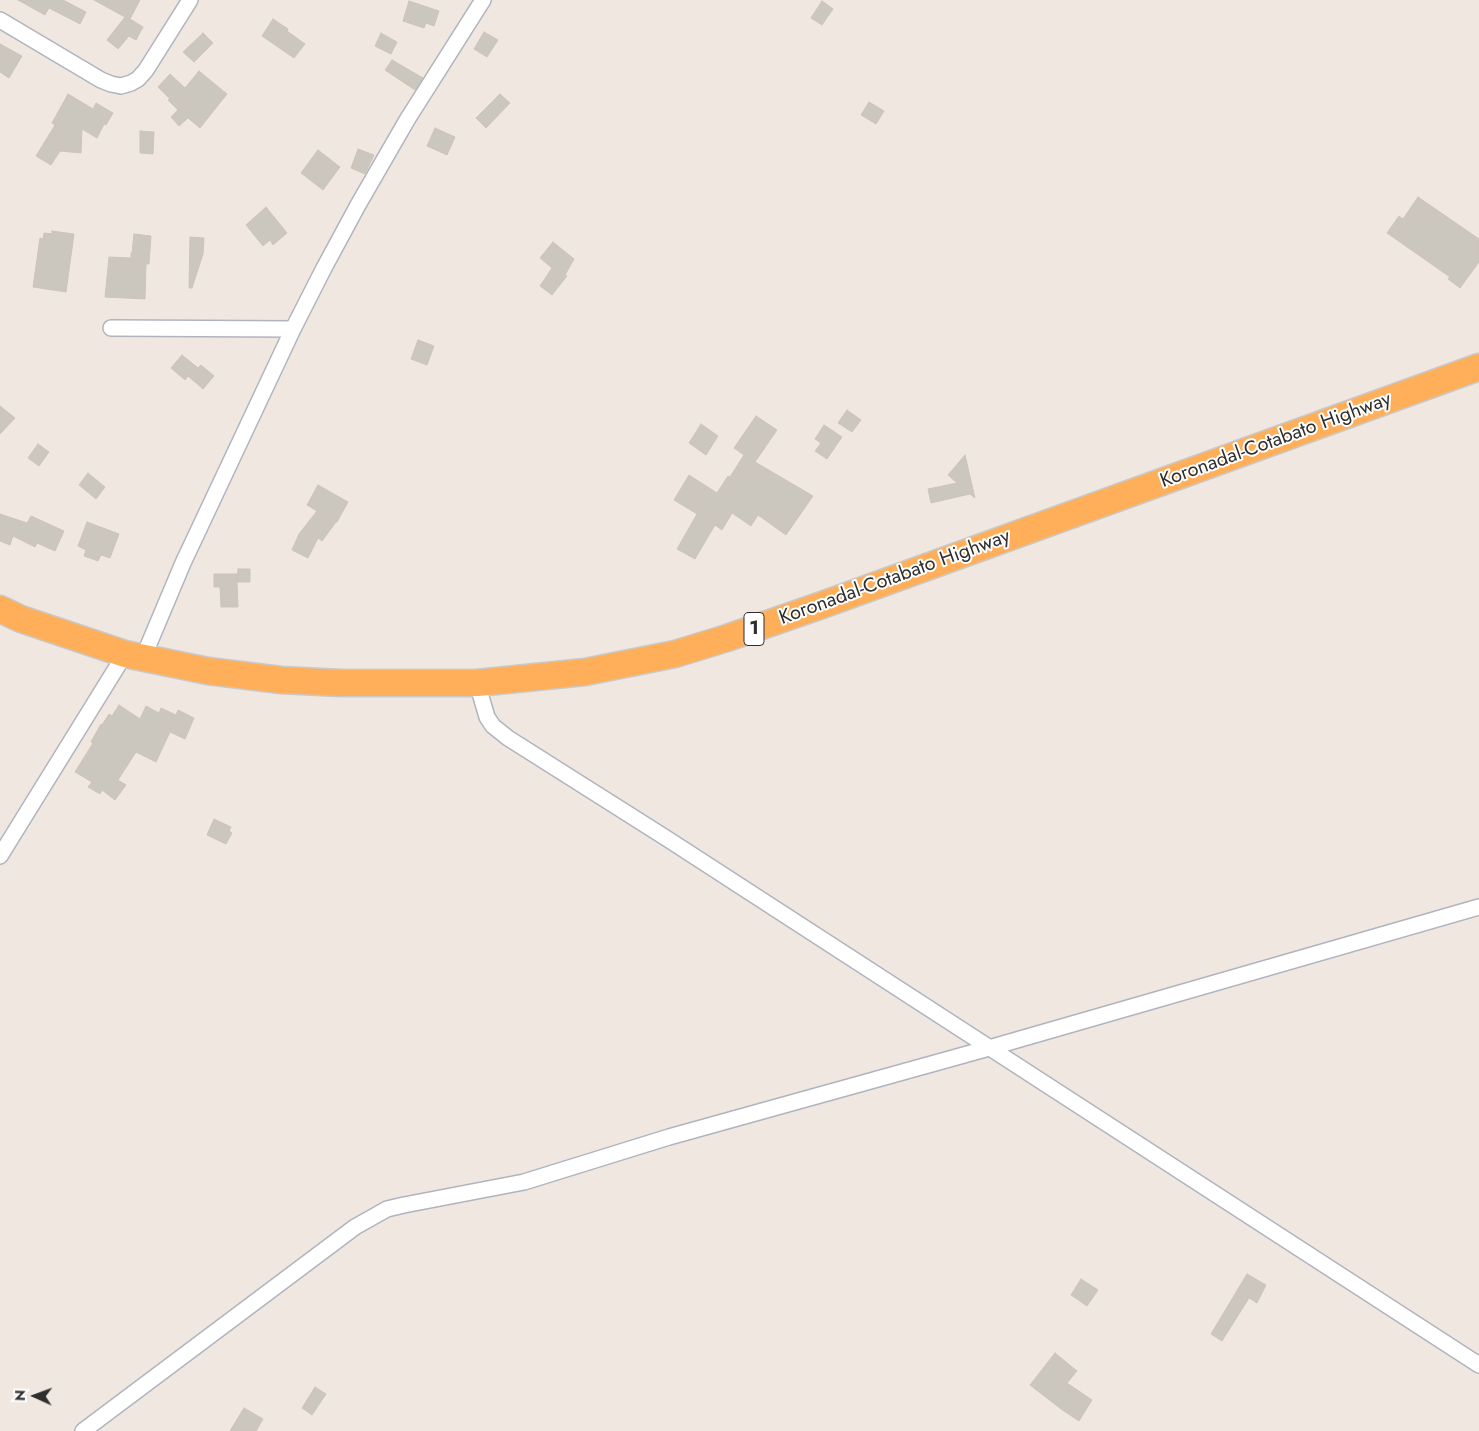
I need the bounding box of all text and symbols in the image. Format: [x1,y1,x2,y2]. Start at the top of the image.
street label: Koronadal-Cotabato Highway [1157,388,1395,494]
street label: Koronadal-Cotabato Highway [776,525,1014,631]
road number: 1 [744,612,764,646]
north arrow [10,1371,60,1421]
text: N [10,1390,30,1401]

